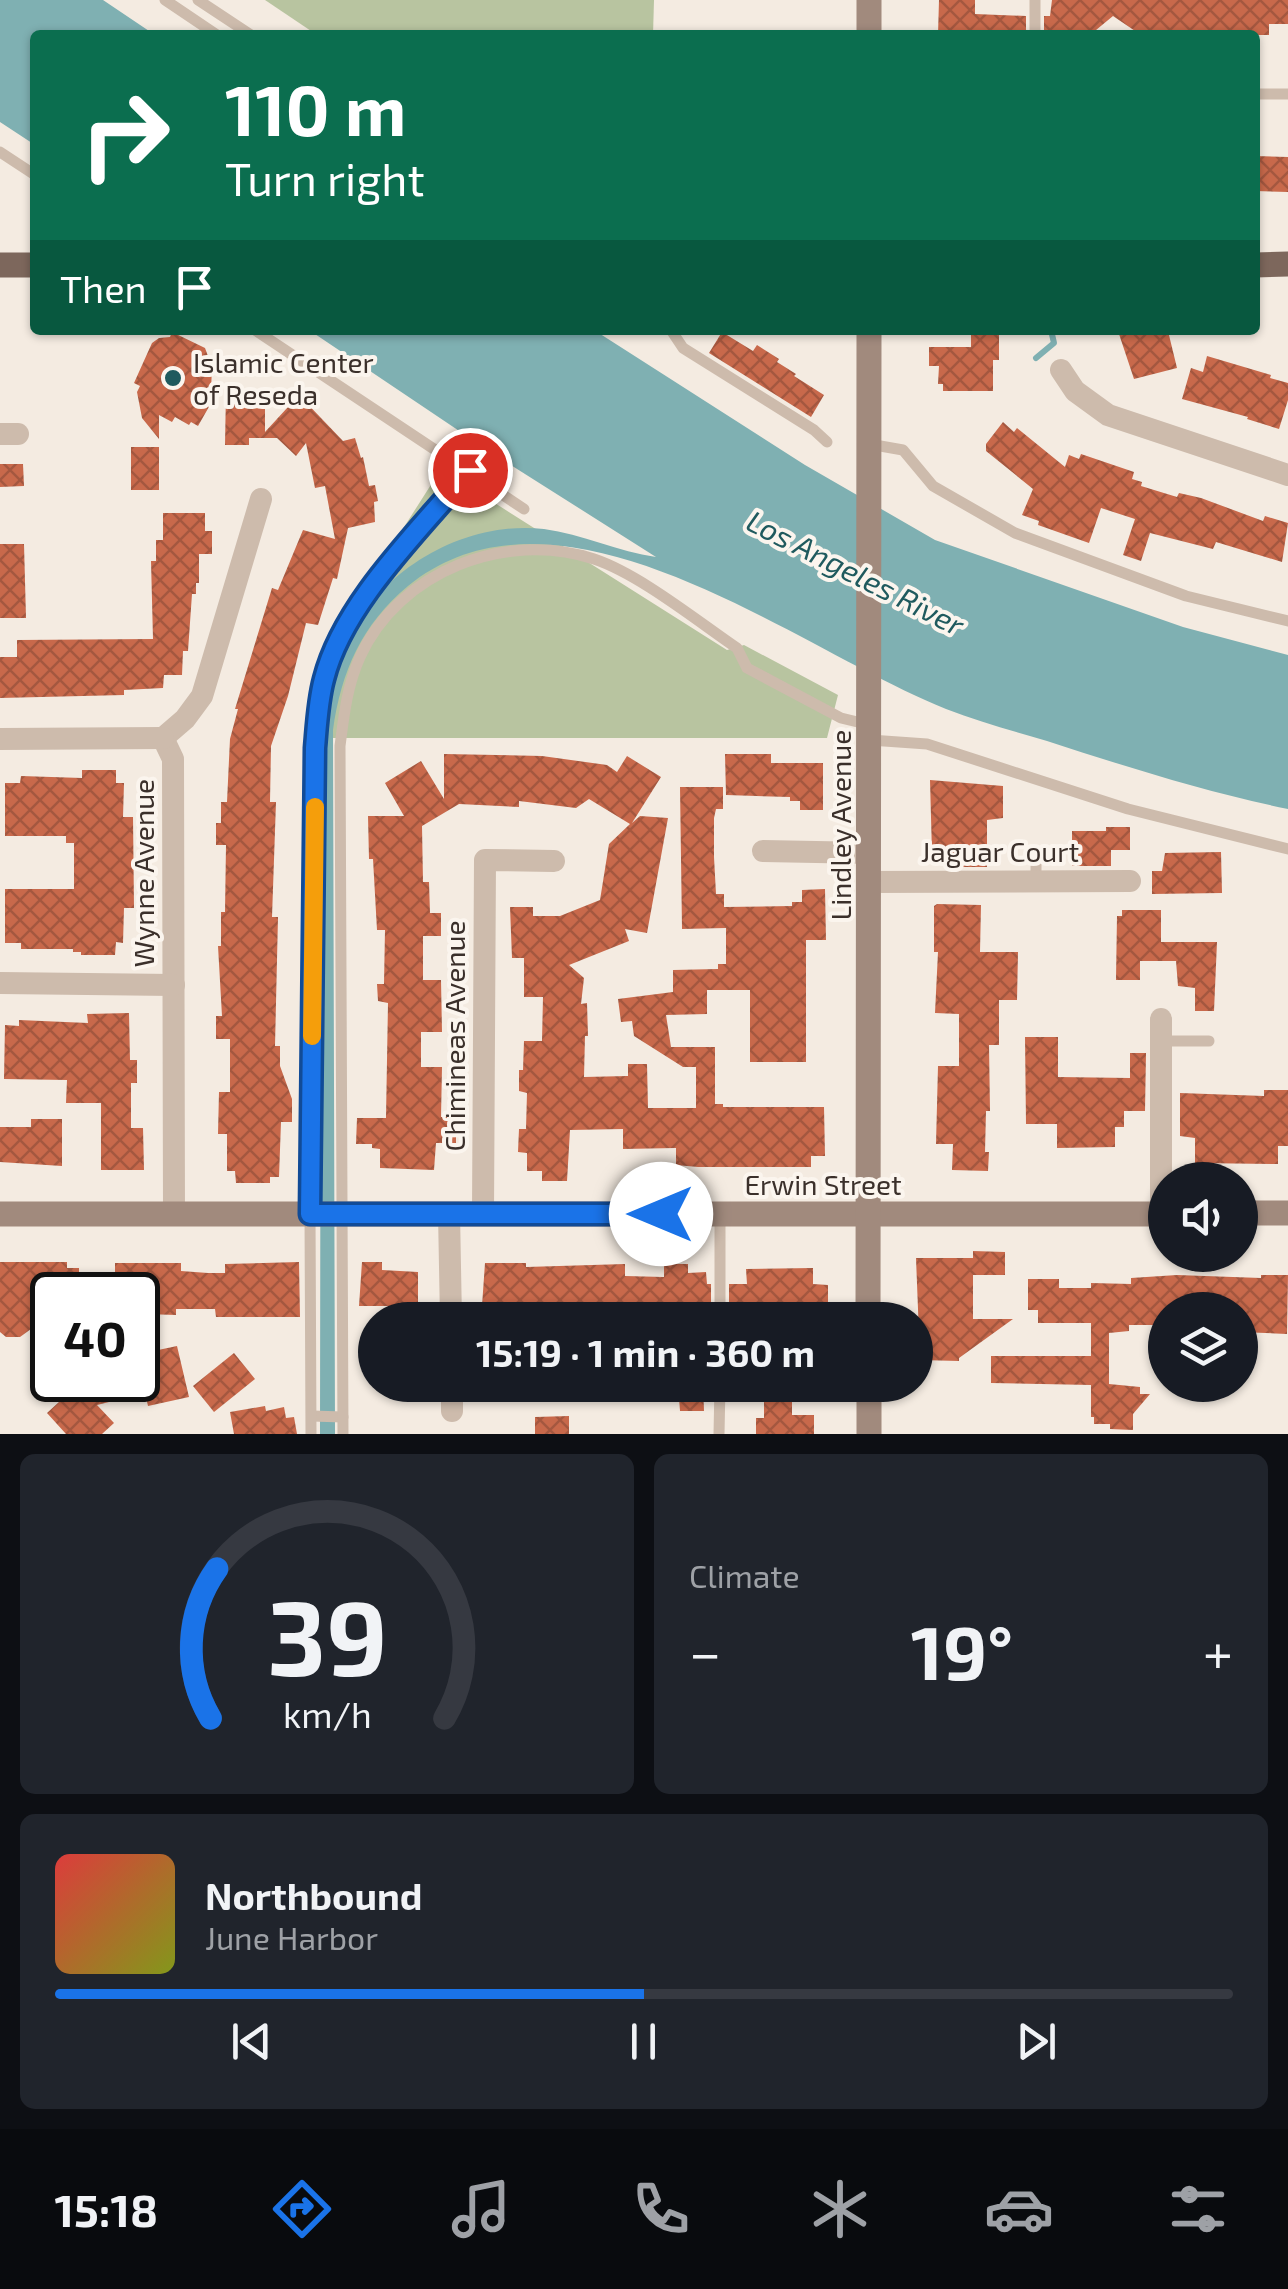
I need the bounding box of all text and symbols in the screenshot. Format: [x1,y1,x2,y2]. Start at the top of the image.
text: 110 m [225,66,406,150]
icon: right [60,70,190,200]
text: Turn right [225,151,425,205]
icon: arrive [167,260,222,315]
text: Then [60,265,147,311]
place label: Islamic Center of Reseda [193,345,374,411]
marker: Islamic Center of Reseda [162,367,184,389]
pin [428,428,513,513]
icon: arrive [443,443,498,498]
water label: Los Angeles River [741,502,972,643]
street label: Lindley Avenue [823,730,857,920]
street label: Wynne Avenue [126,779,160,967]
street label: Jaguar Court [921,834,1079,868]
street label: Chimineas Avenue [437,921,471,1151]
position arrow [609,1162,713,1266]
map controls [1148,1162,1258,1402]
button: sound [1148,1162,1258,1272]
street label: Erwin Street [744,1167,902,1201]
speed limit sign: 40 [30,1272,160,1402]
button: layers [1148,1292,1258,1402]
text: 15:19 · 1 min · 360 m [476,1329,815,1375]
text: Climate [689,1556,800,1594]
text: 39 [267,1572,387,1697]
text: 19° [911,1605,1013,1695]
text: − [689,1618,721,1684]
text: + [1203,1618,1233,1684]
text: km/h [283,1692,371,1735]
text: Northbound [205,1872,423,1918]
text: June Harbor [205,1918,378,1956]
icon: previous [224,2014,279,2069]
icon: pause [616,2014,671,2069]
icon: next [1009,2014,1064,2069]
icon: directions [267,2174,337,2244]
icon: music [446,2174,516,2244]
icon: phone [626,2174,696,2244]
icon: climate [805,2174,875,2244]
icon: car [984,2174,1054,2244]
icon: filters [1163,2174,1233,2244]
text: 15:18 [55,2182,158,2236]

